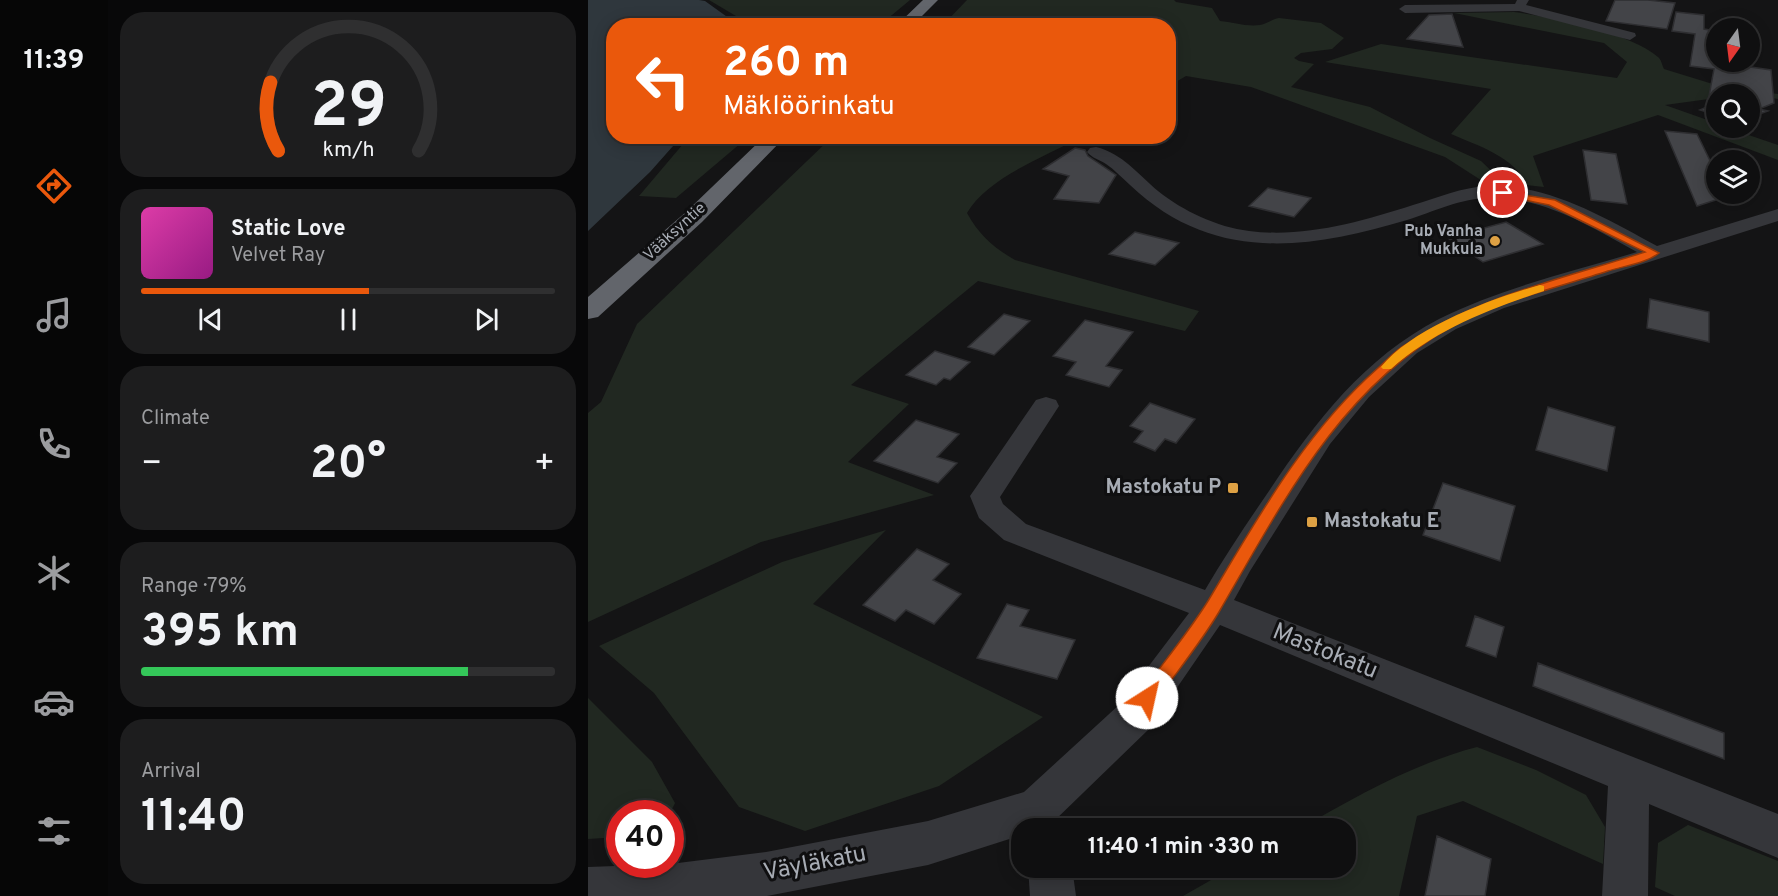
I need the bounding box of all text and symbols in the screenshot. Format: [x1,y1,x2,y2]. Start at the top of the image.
north arrow [1706,18,1760,72]
map controls [1706,18,1760,204]
text: 260 m [723,38,849,91]
icon: left [624,42,702,120]
text: 11:39 [24,44,84,78]
text: 29 [310,71,386,150]
button: search [1706,84,1760,138]
text: Mäklöörinkatu [723,90,895,124]
text: km/h [322,138,374,165]
button: layers [1706,150,1760,204]
icon: directions [33,165,75,207]
pin [1477,167,1528,218]
icon: arrive [1486,176,1519,209]
street label: Vääksyntie [640,199,710,265]
text: Static Love [231,216,345,243]
place label: Pub Vanha Mukkula [1404,222,1483,260]
marker: Pub Vanha Mukkula [1488,234,1502,248]
text: Velvet Ray [231,243,325,269]
icon: music [33,294,75,336]
icon: previous [194,303,227,336]
icon: pause [332,303,365,336]
icon: next [470,303,503,336]
text: Climate [141,406,210,432]
icon: phone [33,423,75,465]
text: 20° [310,437,386,494]
text: − [141,444,162,486]
text: + [534,444,555,486]
place label: Mastokatu P [1106,475,1221,501]
marker: Mastokatu P [1226,481,1240,495]
place label: Mastokatu E [1324,509,1439,535]
marker: Mastokatu E [1305,515,1319,529]
icon: climate [33,552,75,594]
text: Range · 79% [141,574,247,600]
text: 395 km [141,605,299,662]
street label: Mastokatu [1268,617,1382,687]
position arrow [1115,666,1179,730]
icon: car [33,681,75,723]
text: Arrival [141,759,201,785]
text: 11:40 [141,790,246,847]
speed limit sign: 40 [606,800,684,878]
icon: filters [33,810,75,852]
text: 11:40 · 1 min · 330 m [1088,834,1279,861]
street label: Väyläkatu [761,839,869,889]

